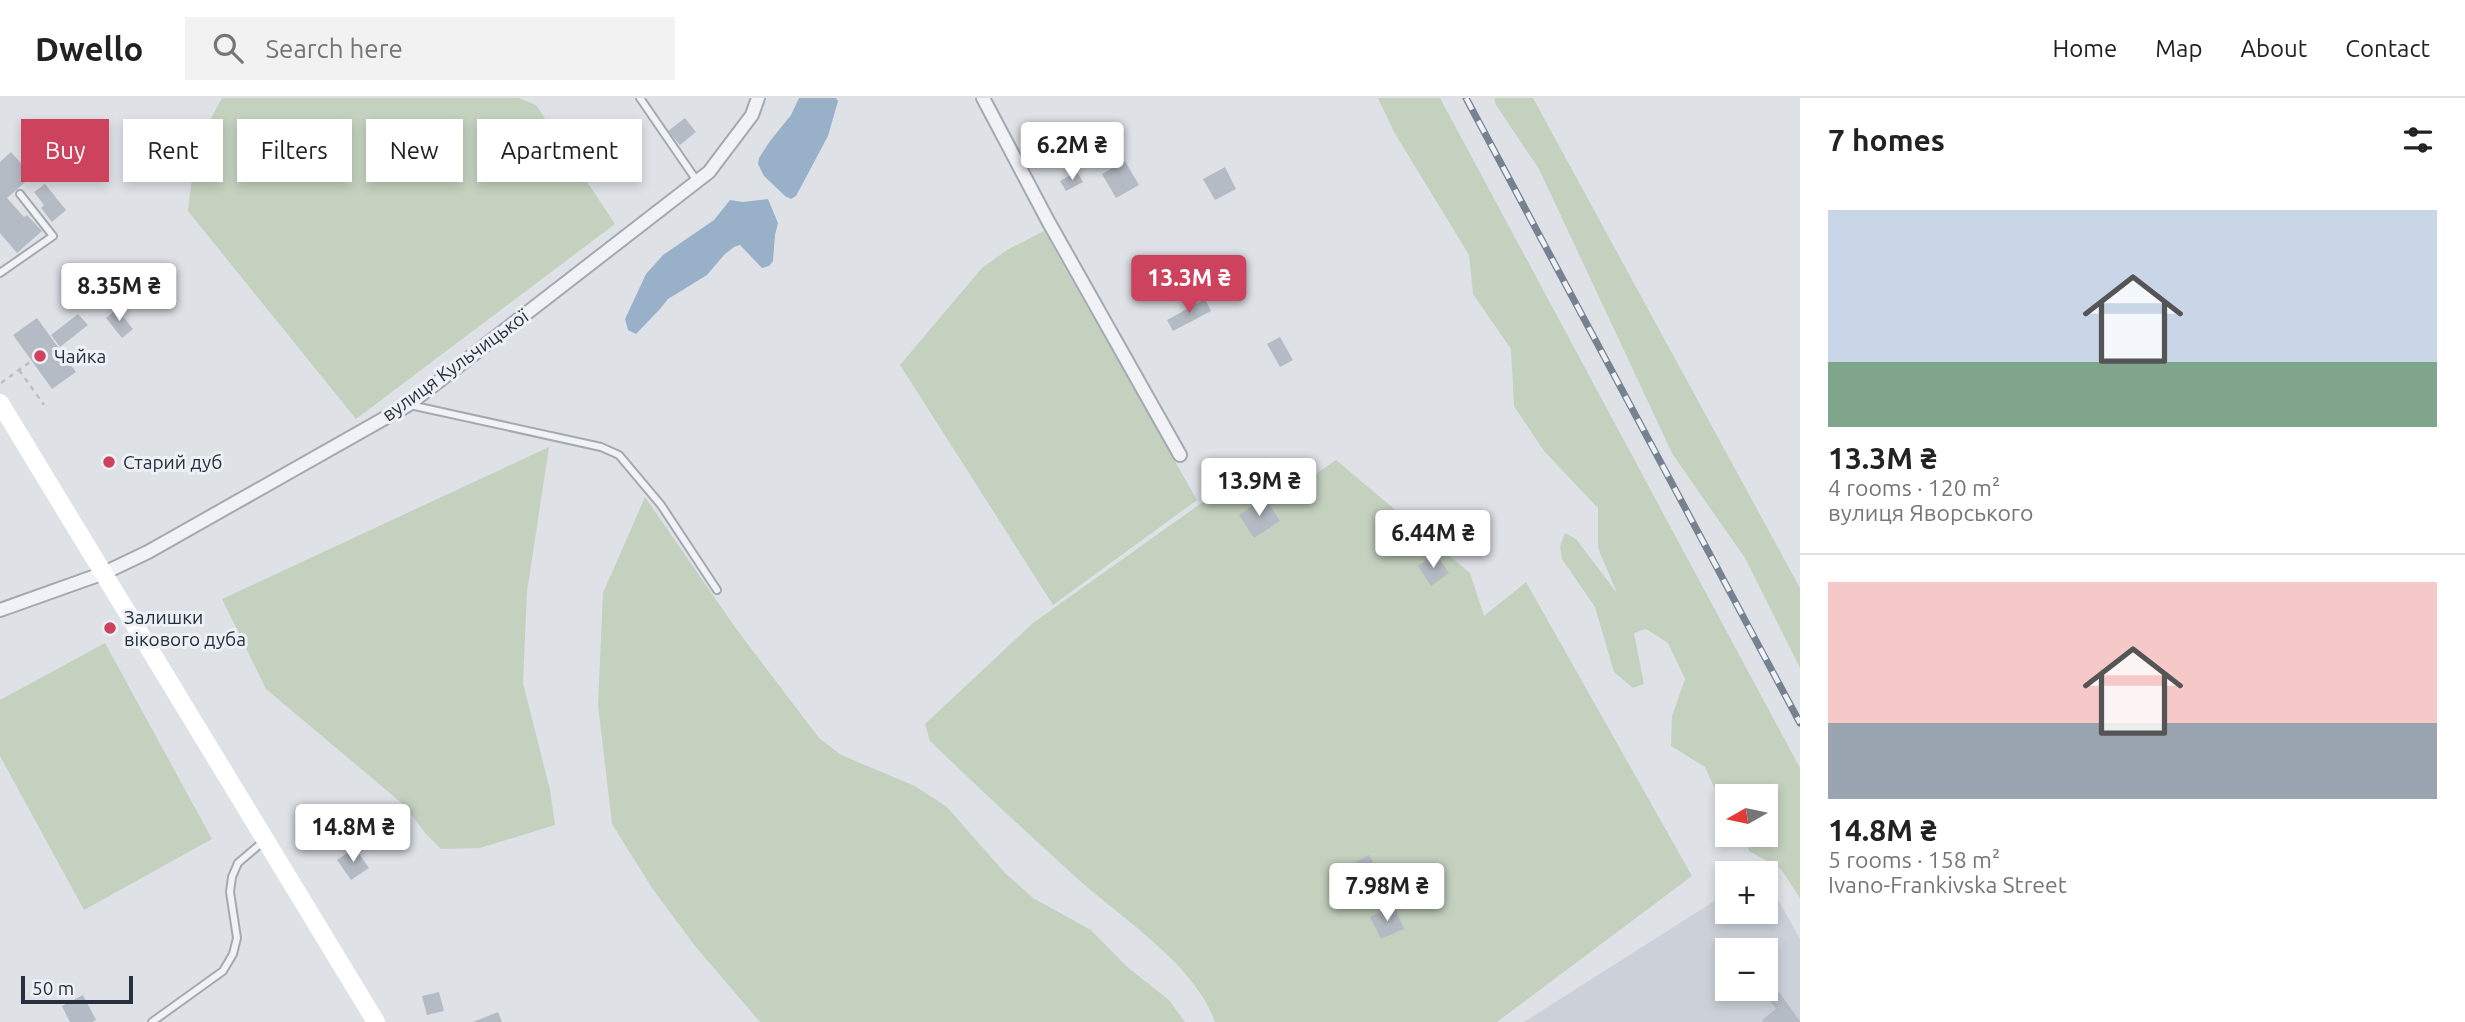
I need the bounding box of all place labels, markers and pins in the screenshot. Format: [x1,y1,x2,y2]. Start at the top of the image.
pin: 6.2M ₴ [1015,122,1129,182]
pin: 13.3M ₴ [1124,256,1254,315]
pin: 8.35M ₴ [54,264,184,323]
place label: Чайка [54,345,106,367]
marker: Чайка [32,348,48,364]
place label: Старий дуб [123,451,222,473]
marker: Старий дуб [101,454,117,470]
pin: 13.9M ₴ [1194,458,1324,518]
pin: 6.44M ₴ [1368,510,1498,570]
place label: Залишки вікового дуба [124,606,246,650]
marker: Залишки вікового дуба [102,620,118,636]
pin: 14.8M ₴ [288,804,418,864]
pin: 7.98M ₴ [1322,864,1452,923]

